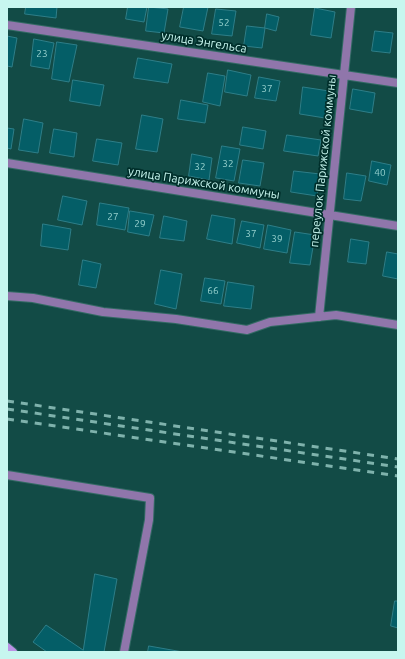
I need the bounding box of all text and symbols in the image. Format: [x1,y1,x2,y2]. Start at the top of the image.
house number: 52 [218,17,230,29]
street label: улица Энгельса [160,28,248,56]
house number: 23 [36,48,48,60]
street label: переулок Парижской коммуны [307,74,339,248]
house number: 37 [261,83,273,95]
house number: 32 [222,158,234,170]
house number: 32 [194,161,206,173]
street label: улица Парижской коммуны [127,164,281,202]
house number: 40 [374,167,386,179]
house number: 27 [107,211,119,223]
house number: 29 [134,218,146,230]
house number: 37 [245,228,257,240]
house number: 39 [271,233,283,245]
house number: 66 [207,285,219,297]

